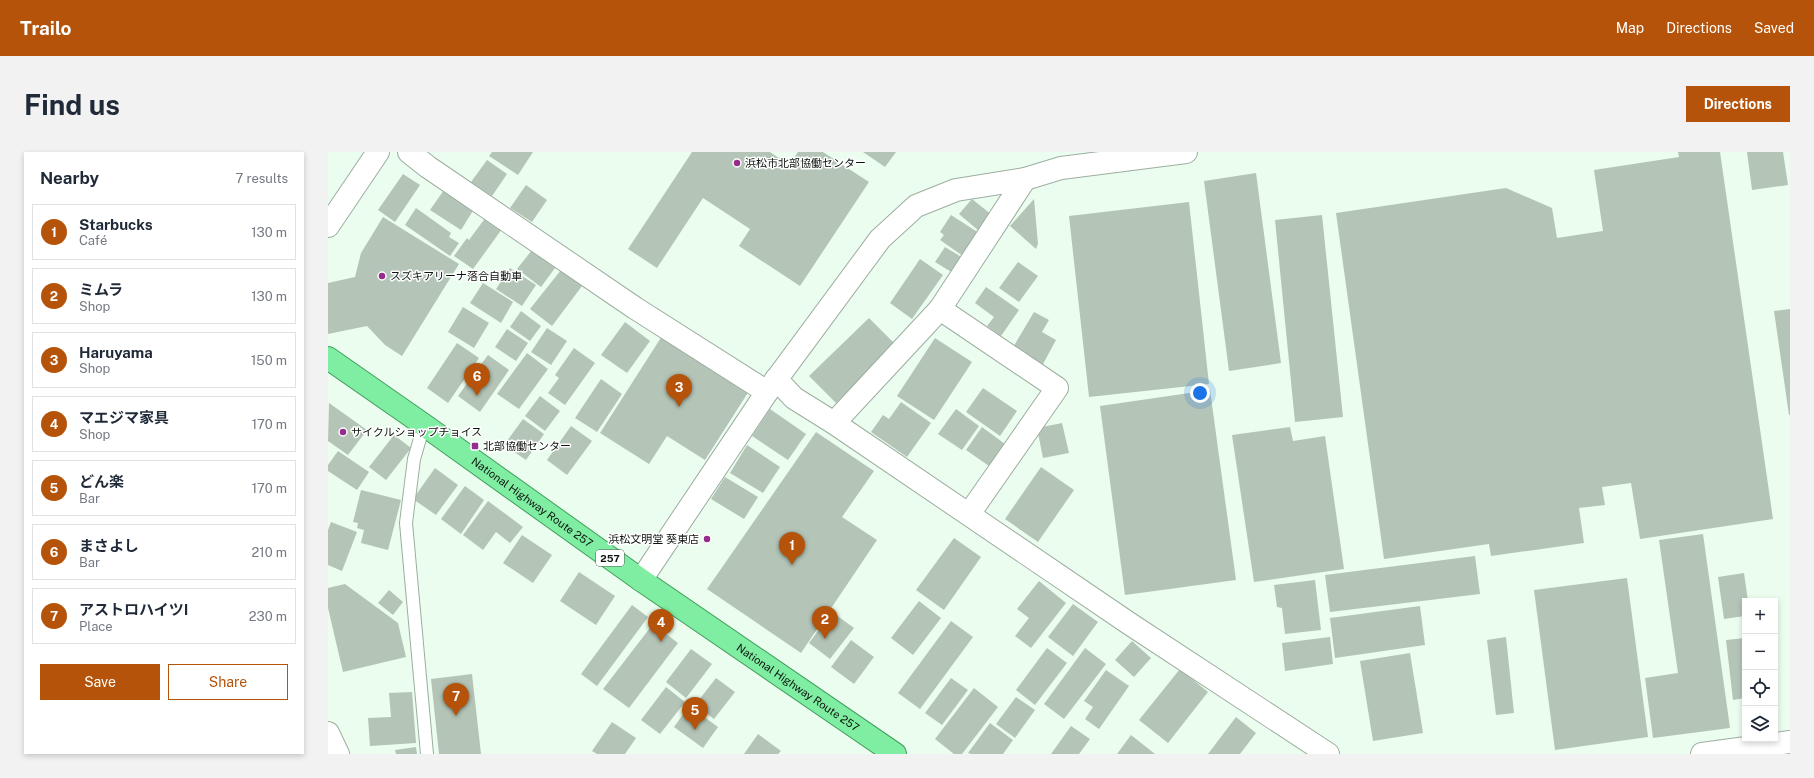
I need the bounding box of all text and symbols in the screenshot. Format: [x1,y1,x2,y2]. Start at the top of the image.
text: Trailo [20,17,72,39]
text: Map [1616,20,1644,36]
text: Directions [1666,20,1732,36]
text: Saved [1754,20,1794,36]
button: Directions [1686,86,1790,122]
text: Find us [24,88,120,121]
place label: 浜松市北部協働センター [745,157,866,169]
marker: 浜松市北部協働センター [732,158,742,168]
text: Nearby [40,168,99,188]
text: 7 results [235,171,288,186]
text: Starbucks [79,216,153,233]
text: 1 [51,225,57,240]
text: 130 m [251,225,287,240]
text: Café [79,233,107,248]
place label: スズキアリーナ落合自動車 [390,270,522,282]
marker: スズキアリーナ落合自動車 [377,271,387,281]
text: ミムラ [79,281,123,298]
text: 2 [50,289,58,304]
text: 130 m [251,289,287,304]
text: Shop [79,299,110,314]
text: Haruyama [79,344,153,361]
text: 3 [50,353,58,368]
text: 150 m [251,353,287,368]
text: Shop [79,361,110,376]
pin: 6 [464,363,490,396]
pin: 3 [666,374,692,407]
your location [1190,383,1210,403]
text: マエジマ家具 [79,409,169,426]
text: 4 [50,417,58,432]
text: 170 m [252,417,287,432]
place label: サイクルショップチョイス [351,426,482,438]
text: Shop [79,427,110,442]
marker: サイクルショップチョイス [338,427,348,437]
place label: 北部協働センター [483,440,571,452]
marker: 北部協働センター [470,441,480,451]
street label: National Highway Route 257 [469,455,595,550]
text: どん楽 [79,473,124,490]
text: 5 [50,481,58,496]
text: 170 m [252,481,287,496]
text: Bar [79,491,100,506]
pin: 1 [779,532,805,565]
place label: 浜松文明堂 葵東店 [608,533,699,545]
marker: 浜松文明堂 葵東店 [702,534,712,544]
text: まさよし [79,537,139,554]
text: 6 [50,545,58,560]
text: 210 m [252,545,287,560]
road number: 257 [596,550,624,566]
text: Bar [79,555,100,570]
map controls [1742,598,1778,742]
button: + [1742,598,1778,634]
text: アストロハイツI [79,601,188,618]
pin: 2 [812,606,838,639]
text: 7 [50,609,58,624]
text: 230 m [249,609,287,624]
pin: 4 [648,609,674,642]
text: Place [79,619,113,634]
button: − [1742,634,1778,670]
street label: National Highway Route 257 [734,641,862,734]
button: Save [40,664,160,700]
button: Share [168,664,288,700]
button: locate [1742,670,1778,706]
pin: 7 [443,683,469,716]
pin: 5 [682,697,708,730]
button: layers [1742,706,1778,742]

